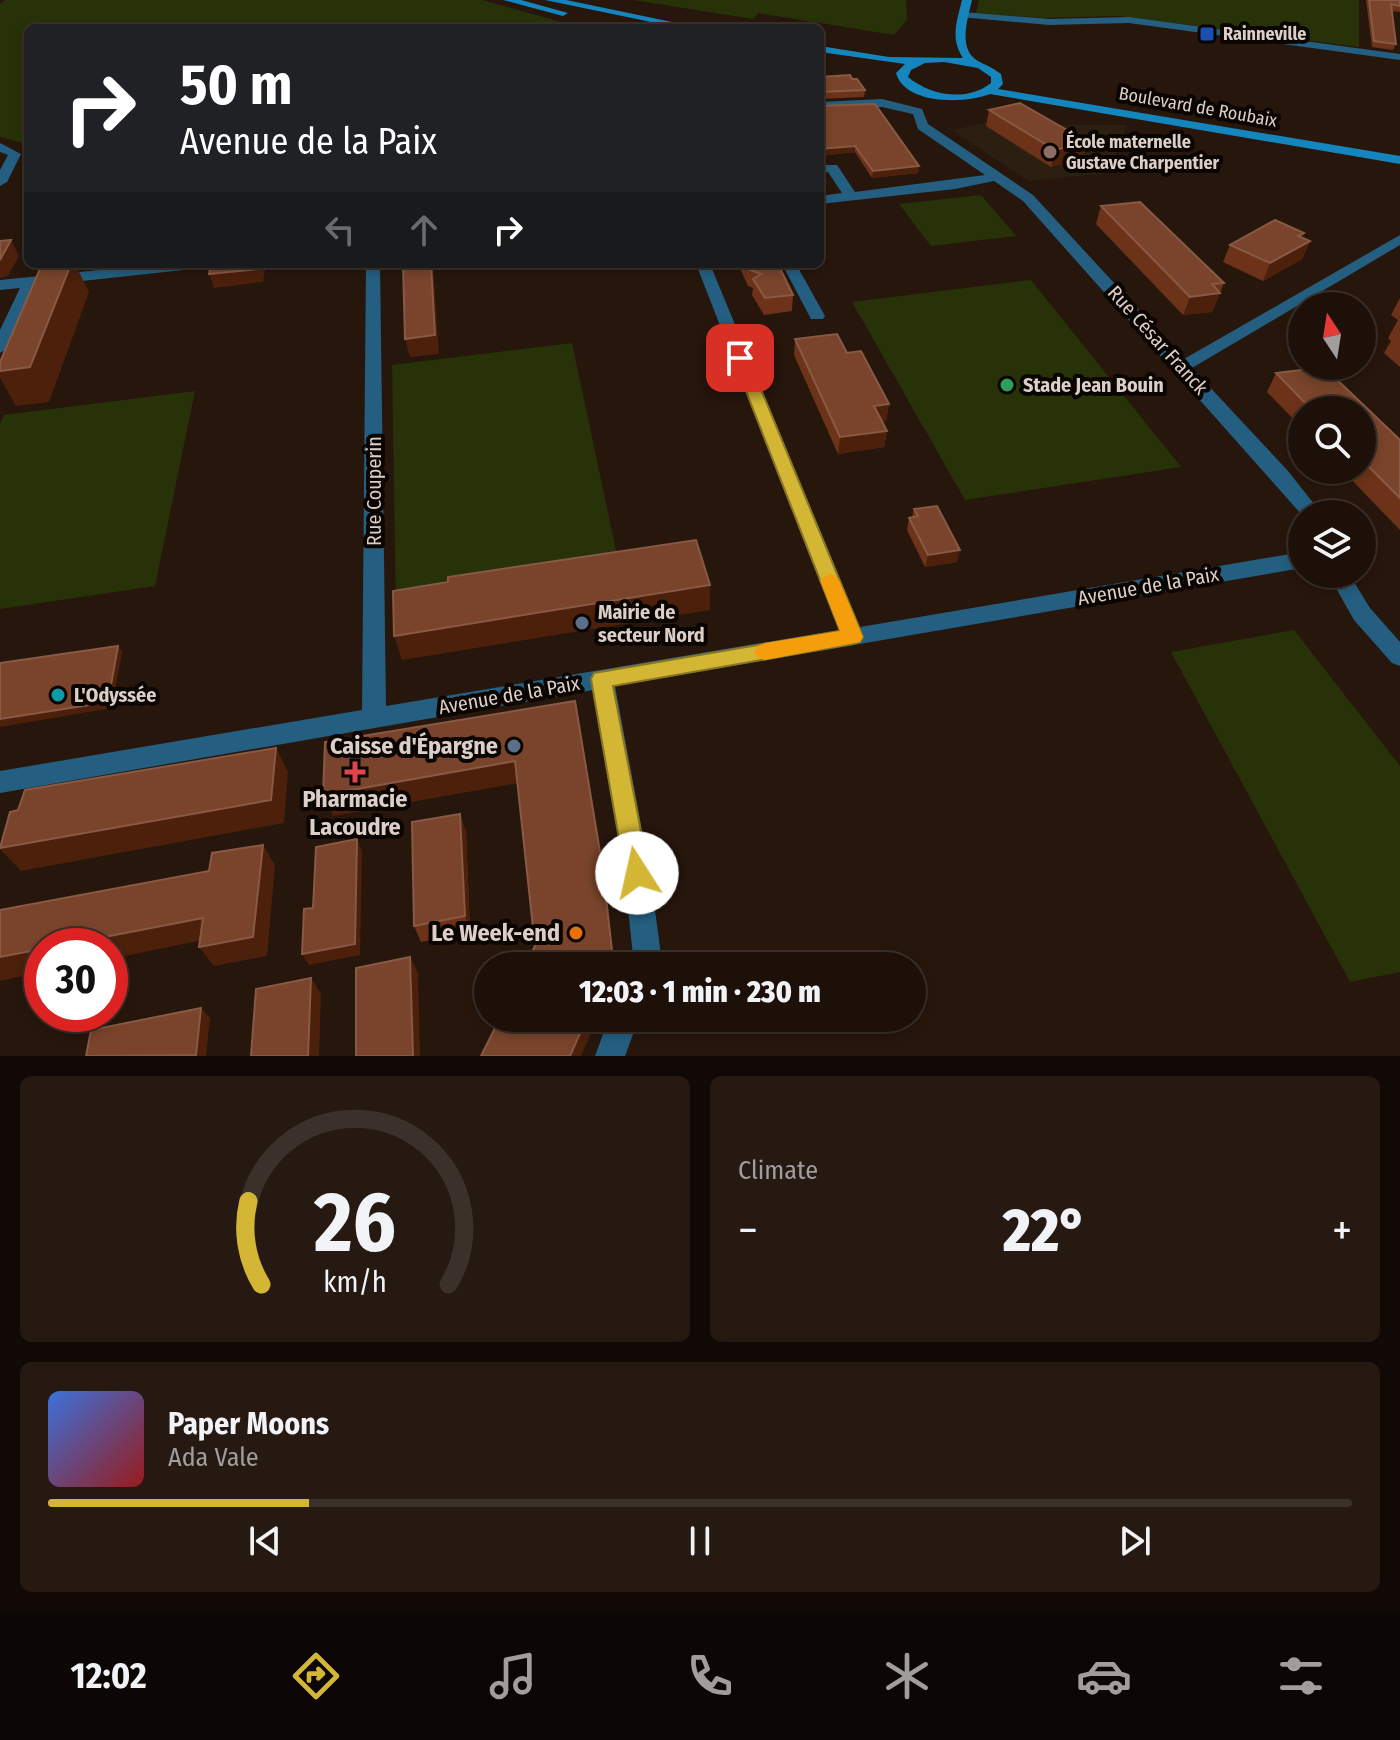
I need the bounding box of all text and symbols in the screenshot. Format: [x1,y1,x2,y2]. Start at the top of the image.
place label: Rainneville [1223,23,1306,45]
marker: Rainneville [1198,25,1216,43]
text: 50 m [180,52,292,119]
icon: right [48,56,152,160]
street label: Boulevard de Roubaix [1117,82,1279,132]
text: Avenue de la Paix [180,120,437,164]
place label: École maternelle Gustave Charpentier [1066,130,1220,174]
marker: École maternelle Gustave Charpentier [1041,143,1059,161]
icon: left [318,208,362,252]
icon: ahead [402,208,446,252]
icon: right [486,208,530,252]
street label: Rue César Franck [1103,281,1214,400]
north arrow [1288,292,1376,380]
map controls [1288,292,1376,588]
pin [706,324,774,392]
icon: arrive [718,336,762,380]
place label: Stade Jean Bouin [1023,373,1164,397]
marker: Stade Jean Bouin [998,376,1016,394]
button: search [1288,396,1376,484]
street label: Rue Couperin [362,436,386,546]
button: layers [1288,500,1376,588]
street label: Avenue de la Paix [1076,562,1221,610]
place label: Mairie de secteur Nord [598,600,705,647]
marker: Mairie de secteur Nord [573,614,591,632]
street label: Avenue de la Paix [437,671,582,719]
place label: L'Odyssée [74,683,156,707]
marker: L'Odyssée [49,686,67,704]
place label: Caisse d'Épargne [330,731,498,760]
marker: Caisse d'Épargne [505,737,523,755]
marker: Pharmacie Lacoudre [346,763,364,781]
place label: Pharmacie Lacoudre [303,785,407,841]
position arrow [595,831,679,915]
place label: Le Week-end [431,919,560,947]
marker: Le Week-end [567,924,585,942]
speed limit sign: 30 [24,928,128,1032]
text: 12:03 · 1 min · 230 m [579,974,821,1010]
text: Climate [738,1155,818,1186]
text: 26 [313,1173,396,1273]
text: 22° [1003,1195,1087,1267]
text: − [738,1204,758,1257]
text: + [1332,1204,1352,1257]
text: km/h [323,1265,387,1300]
text: Paper Moons [168,1406,329,1442]
text: Ada Vale [168,1442,259,1473]
icon: previous [243,1519,287,1563]
icon: pause [678,1519,722,1563]
icon: next [1113,1519,1157,1563]
icon: directions [288,1648,344,1704]
icon: music [485,1648,541,1704]
icon: phone [682,1648,738,1704]
icon: climate [879,1648,935,1704]
icon: car [1076,1648,1132,1704]
icon: filters [1273,1648,1329,1704]
text: 12:02 [71,1654,147,1698]

